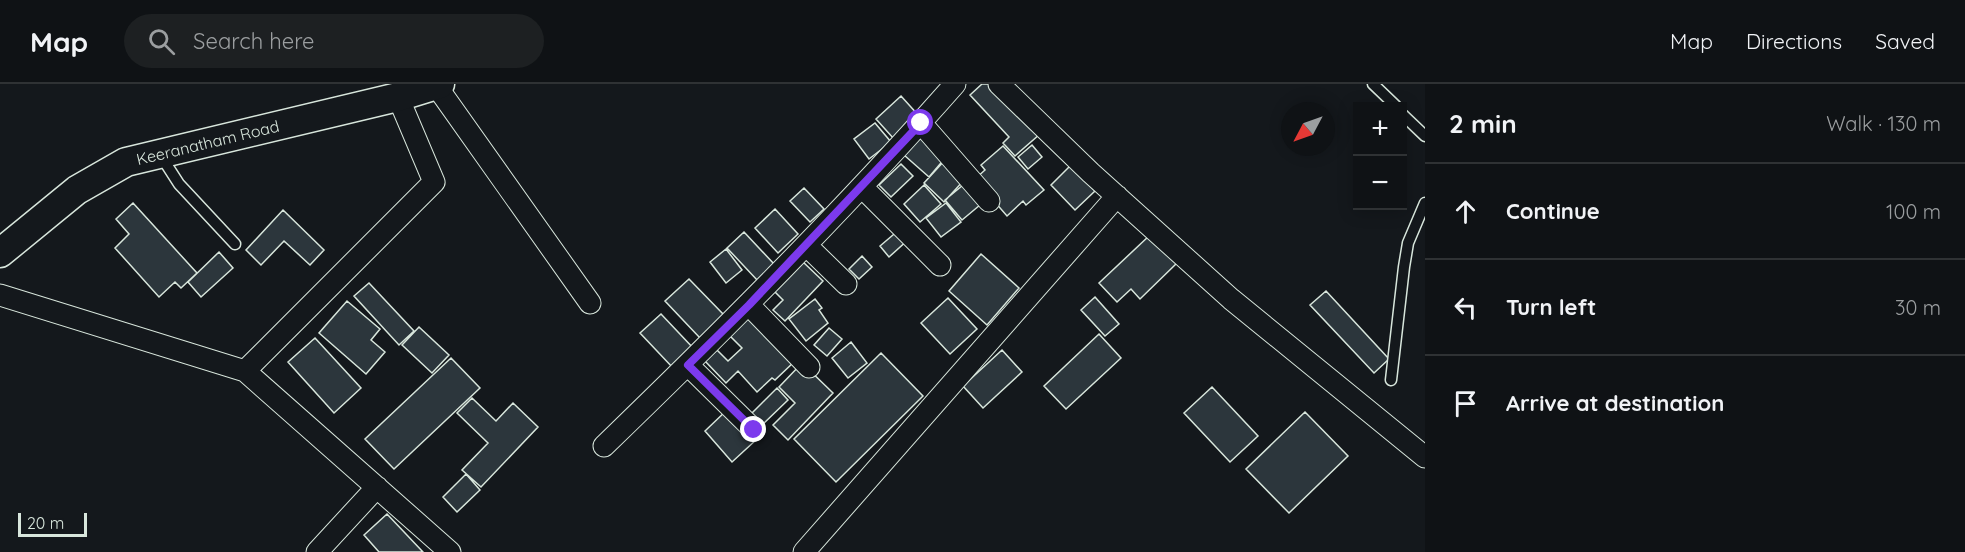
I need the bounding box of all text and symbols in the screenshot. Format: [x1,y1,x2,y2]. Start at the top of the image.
search box [124,14,544,68]
text: Map [30,24,88,59]
icon: search [145,25,178,58]
text: Search here [193,27,315,55]
text: Map [1670,28,1713,54]
text: Directions [1746,28,1842,54]
text: Saved [1875,28,1935,54]
north arrow [1281,102,1335,156]
map controls [1353,102,1407,210]
button: + [1353,102,1407,156]
text: 2 min [1449,107,1517,140]
route start [907,109,933,135]
text: Walk · 130 m [1826,111,1941,136]
street label: Keeranatham Road [134,116,281,169]
button: − [1353,156,1407,210]
icon: ahead [1449,195,1482,228]
text: Continue [1506,197,1600,225]
text: 100 m [1886,199,1941,224]
icon: left [1449,291,1482,324]
text: Turn left [1506,293,1596,321]
text: 30 m [1895,295,1941,320]
icon: arrive [1449,387,1482,420]
text: Arrive at destination [1506,389,1724,417]
route end [740,416,766,442]
scale bar [18,510,87,538]
text: 20 m [27,513,64,533]

